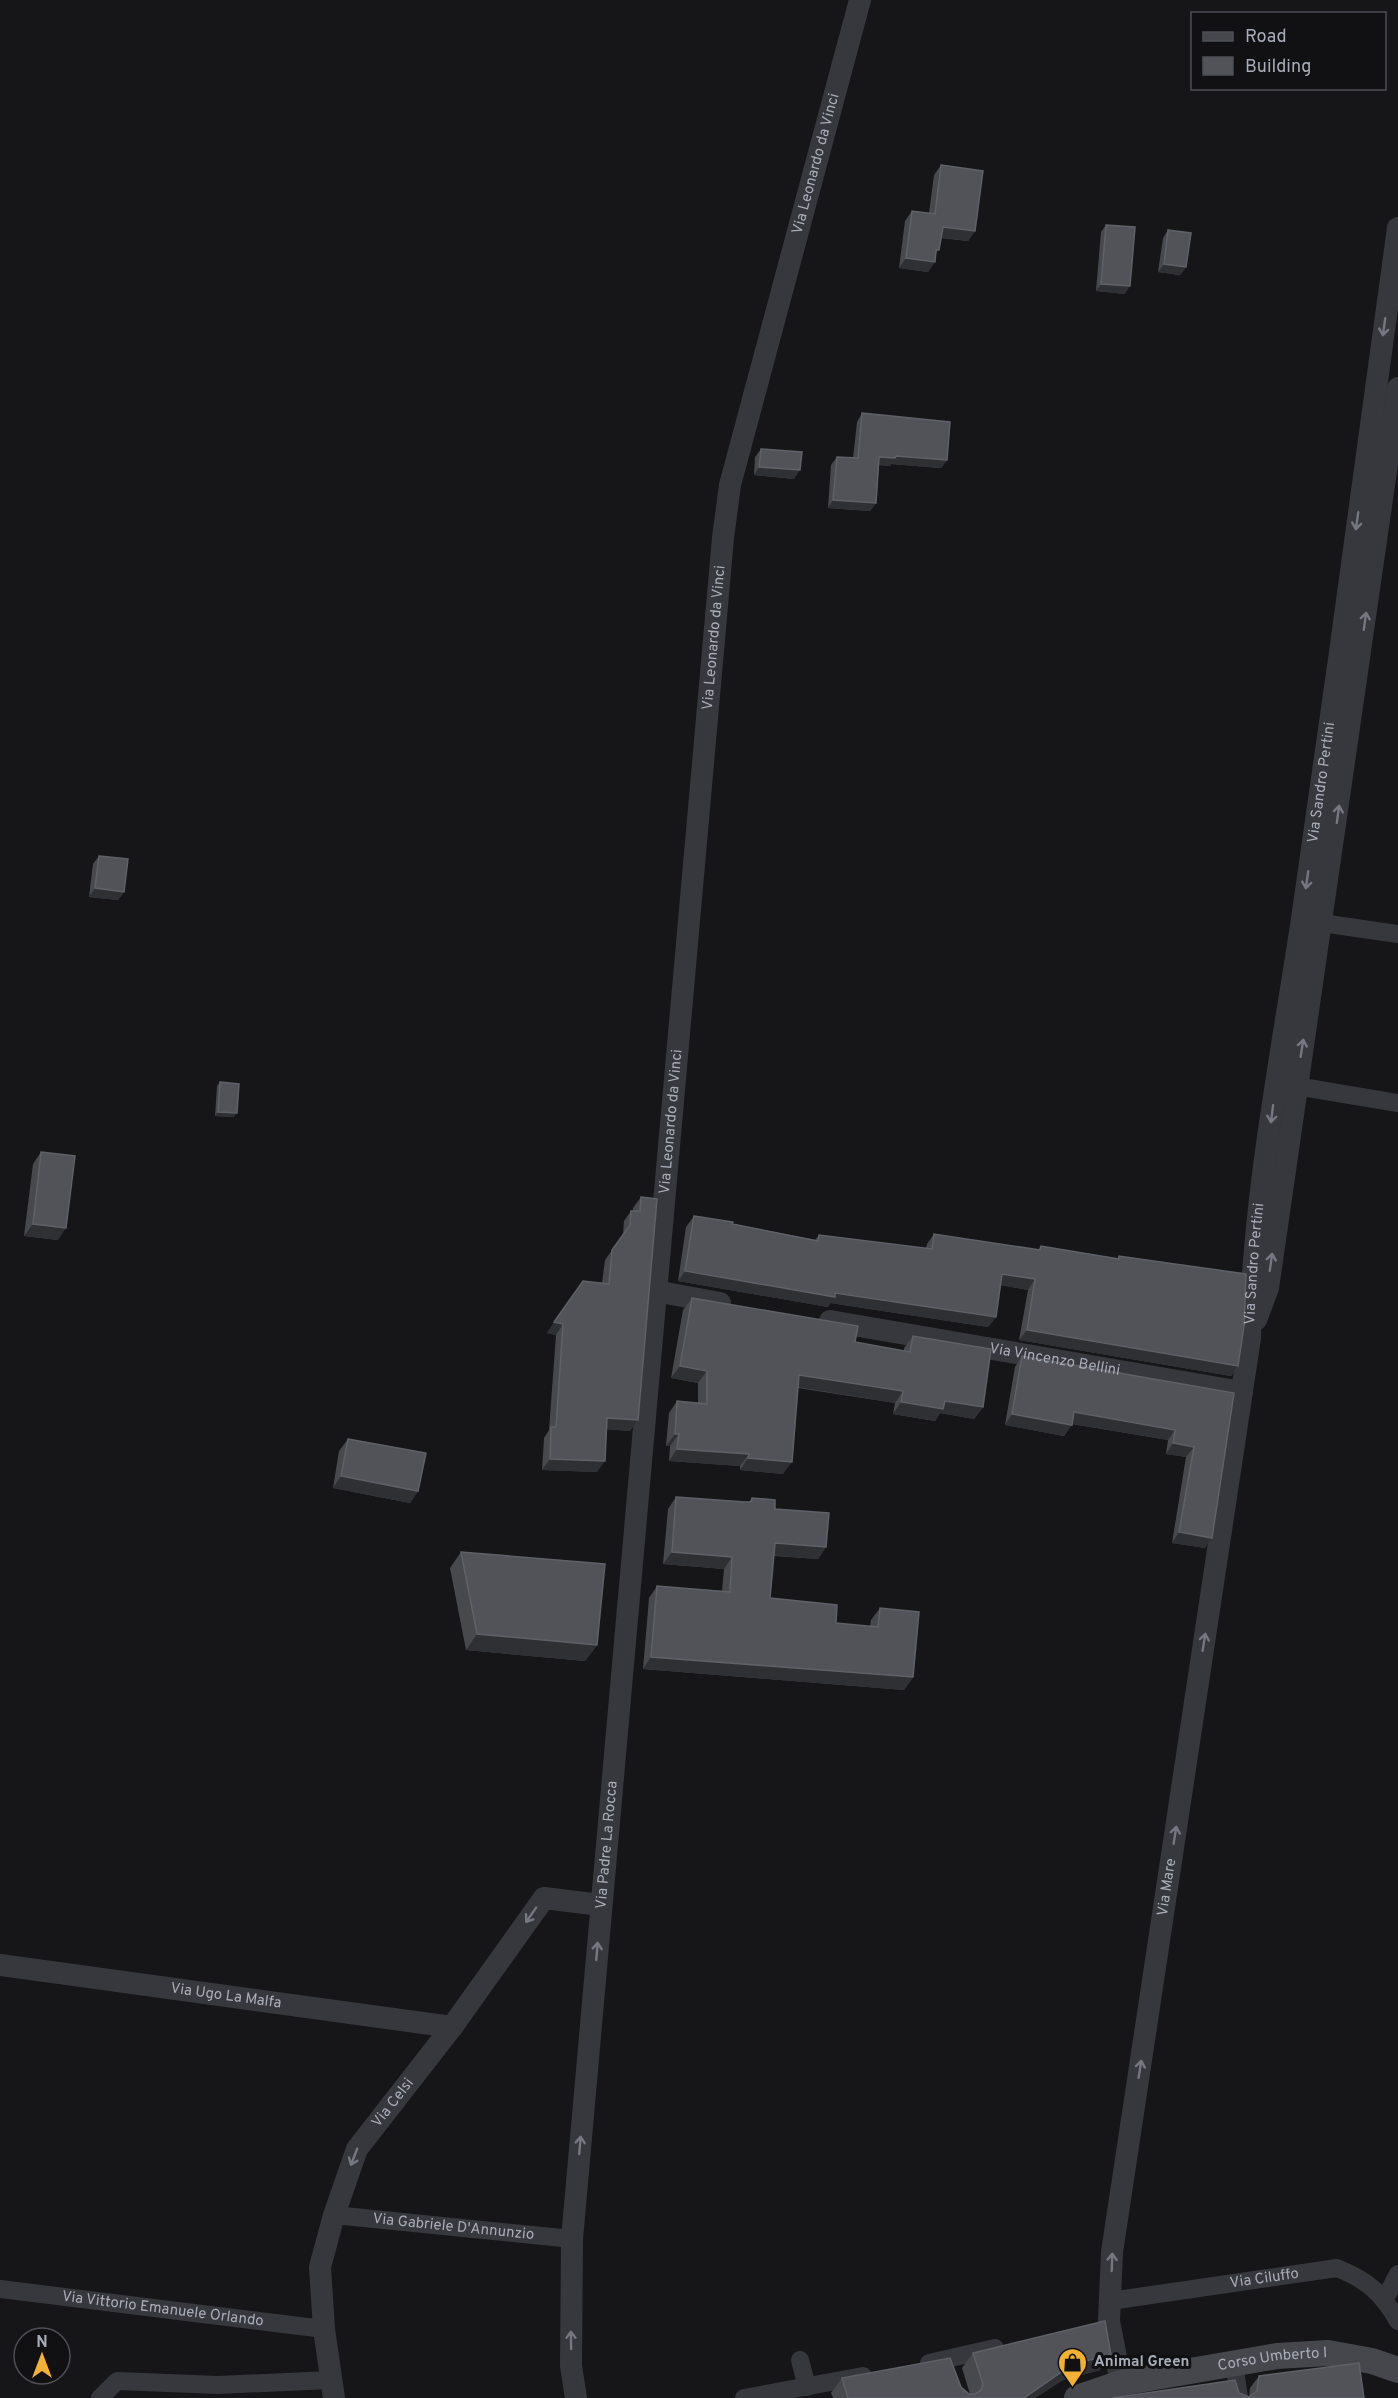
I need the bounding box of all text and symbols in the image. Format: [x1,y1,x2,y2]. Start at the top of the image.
legend [1191,12,1386,90]
text: Road [1245,26,1287,49]
text: Building [1245,56,1311,79]
street label: Via Leonardo da Vinci [788,91,844,237]
one-way arrow [1379,317,1390,337]
one-way arrow [1352,510,1363,530]
street label: Via Leonardo da Vinci [698,564,730,711]
one-way arrow [1359,611,1370,631]
street label: Via Sandro Pertini [1304,721,1340,844]
one-way arrow [1332,804,1343,824]
one-way arrow [1302,870,1313,889]
one-way arrow [1297,1039,1308,1058]
street label: Via Leonardo da Vinci [655,1049,687,1195]
one-way arrow [1266,1104,1277,1124]
street label: Via Sandro Pertini [1241,1202,1269,1325]
one-way arrow [1266,1252,1277,1272]
street label: Via Vincenzo Bellini [988,1339,1122,1380]
one-way arrow [1199,1633,1210,1653]
street label: Via Padre La Rocca [592,1780,622,1910]
one-way arrow [1170,1826,1181,1845]
street label: Via Mare [1153,1857,1181,1918]
one-way arrow [525,1907,537,1923]
one-way arrow [592,1941,603,1961]
street label: Via Ugo La Malfa [169,1979,283,2013]
one-way arrow [1134,2060,1145,2080]
street label: Via Celsi [368,2074,418,2132]
one-way arrow [575,2136,586,2156]
one-way arrow [348,2147,359,2166]
street label: Via Gabriele D'Annunzio [372,2209,535,2245]
one-way arrow [1106,2253,1117,2273]
street label: Via Ciluffo [1229,2264,1300,2293]
street label: Via Vittorio Emanuele Orlando [61,2287,265,2331]
north arrow [12,2326,72,2386]
one-way arrow [565,2330,577,2350]
text: N [36,2333,48,2353]
street label: Corso Umberto I [1216,2344,1328,2376]
shop icon: Animal Green [1057,2346,1089,2388]
place label: Animal Green [1094,2353,1190,2372]

